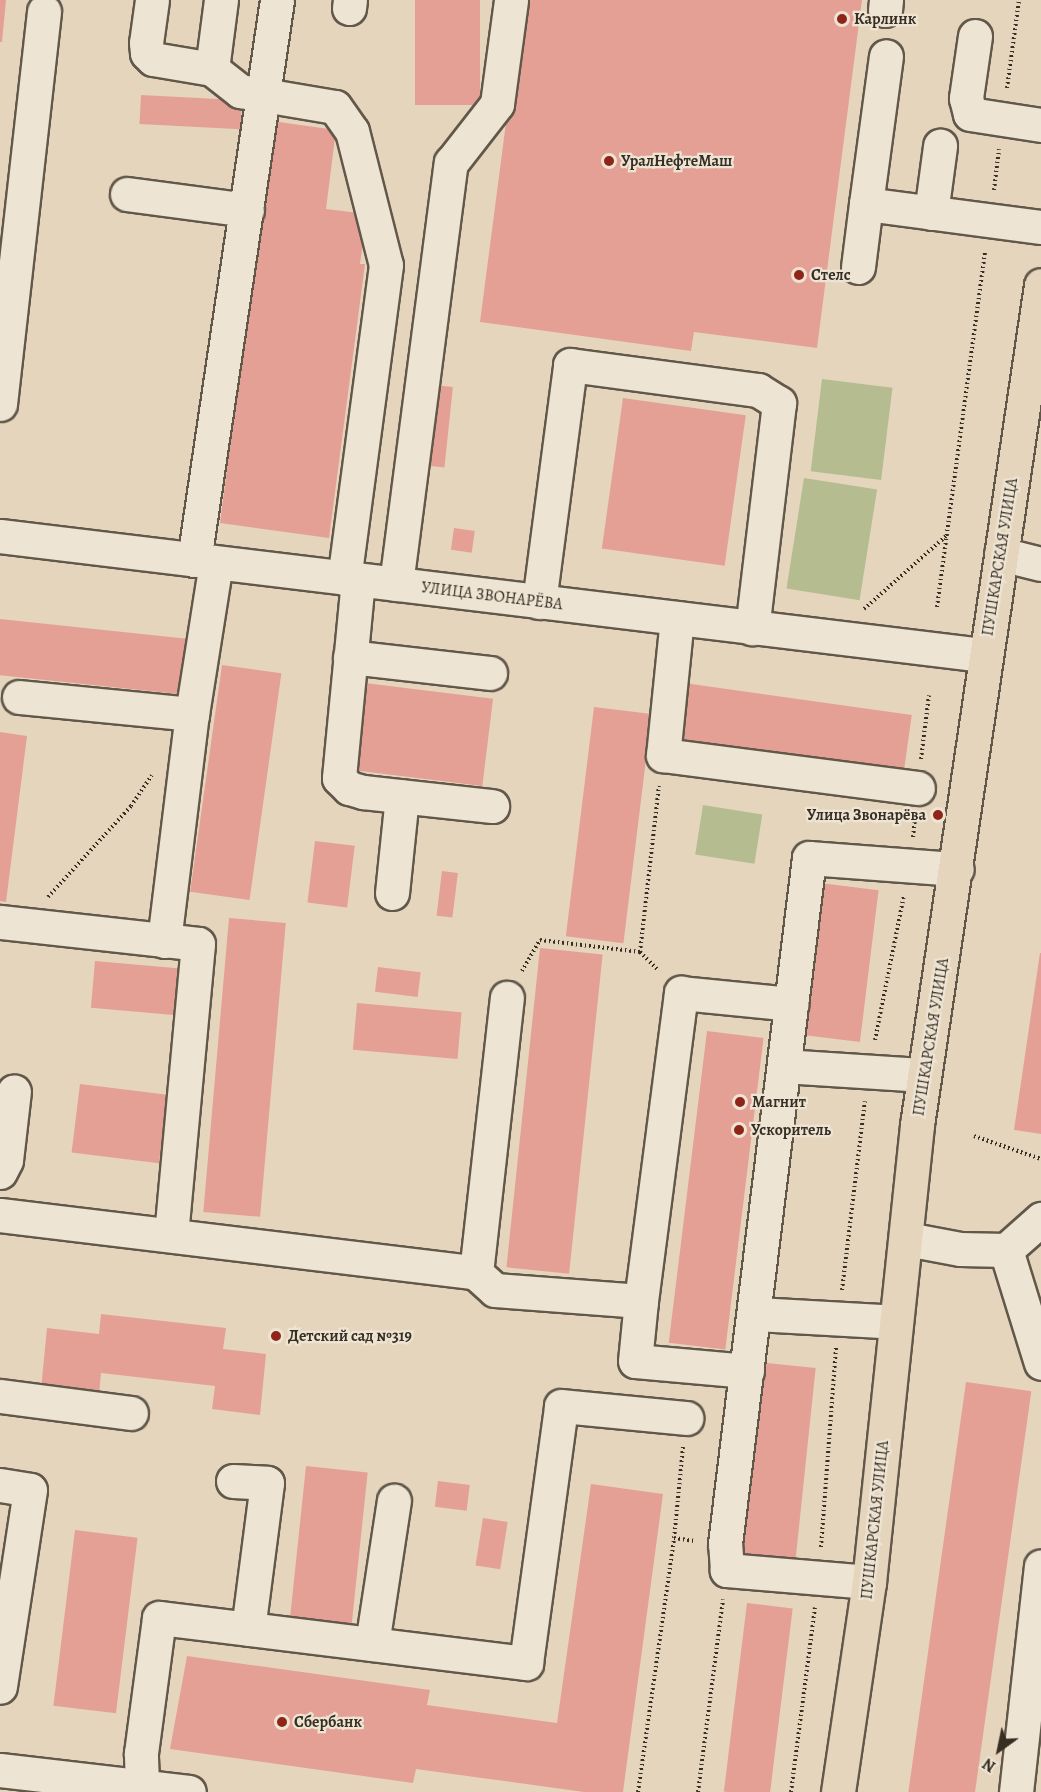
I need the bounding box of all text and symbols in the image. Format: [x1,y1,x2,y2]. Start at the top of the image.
place label: Карлинк [854,9,916,29]
marker: Карлинк [835,12,849,26]
place label: УралНефтеМаш [621,151,732,171]
marker: УралНефтеМаш [602,154,616,168]
place label: Стелс [811,265,851,285]
marker: Стелс [792,268,806,282]
street label: ПУШКАРСКАЯ УЛИЦА [978,477,1022,637]
street label: УЛИЦА ЗВОНАРЁВА [420,578,564,614]
place label: Улица Звонарёва [807,805,926,825]
marker: Улица Звонарёва [931,808,945,822]
street label: ПУШКАРСКАЯ УЛИЦА [909,957,953,1117]
place label: Магнит [752,1092,806,1112]
marker: Магнит [733,1095,747,1109]
place label: Ускоритель [751,1120,831,1140]
marker: Ускоритель [732,1123,746,1137]
place label: Детский сад №319 [288,1326,412,1346]
marker: Детский сад №319 [269,1329,283,1343]
street label: ПУШКАРСКАЯ УЛИЦА [857,1440,893,1600]
place label: Сбербанк [294,1712,362,1732]
marker: Сбербанк [275,1715,289,1729]
north arrow [969,1720,1029,1780]
text: N [978,1753,1000,1777]

